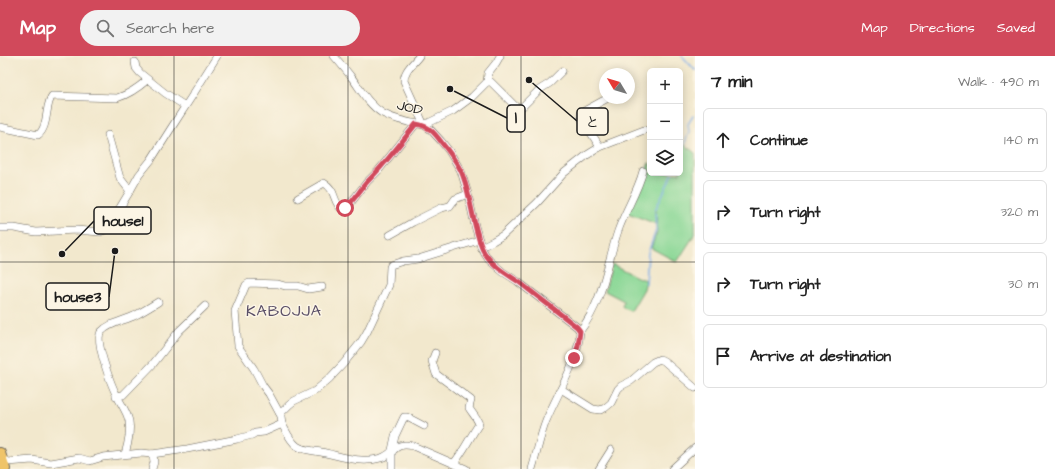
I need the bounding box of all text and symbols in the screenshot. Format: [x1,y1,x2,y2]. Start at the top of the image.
search box [80,10,360,46]
text: Map [20,15,56,42]
icon: search [94,17,116,39]
text: Search here [126,18,215,39]
text: Map [861,18,888,38]
text: Directions [910,18,975,38]
text: Saved [997,18,1035,38]
north arrow [599,68,635,104]
map controls [647,68,683,176]
button: + [647,68,683,104]
text: 7 min [711,70,753,94]
text: Walk · 490 m [958,73,1039,91]
street label: JOD [395,95,425,121]
button: − [647,104,683,140]
callout: l [507,105,525,132]
text: l [515,108,518,129]
callout: と [577,108,608,135]
text: と [584,112,600,133]
icon: ahead [712,129,734,151]
text: Continue [750,130,808,151]
text: 140 m [1004,131,1038,149]
button: layers [647,140,683,176]
route start [336,199,354,217]
icon: right [712,201,734,223]
text: Turn right [750,202,821,223]
text: 320 m [1000,203,1038,221]
callout: house1 [94,207,151,234]
text: house1 [102,211,144,232]
icon: right [712,273,734,295]
text: Turn right [750,274,821,295]
text: 30 m [1008,275,1038,293]
callout: house3 [46,283,109,310]
text: house3 [55,287,102,308]
district label: KABOJJA [246,300,322,322]
icon: arrive [712,345,734,367]
text: Arrive at destination [750,346,891,367]
route end [565,349,583,367]

